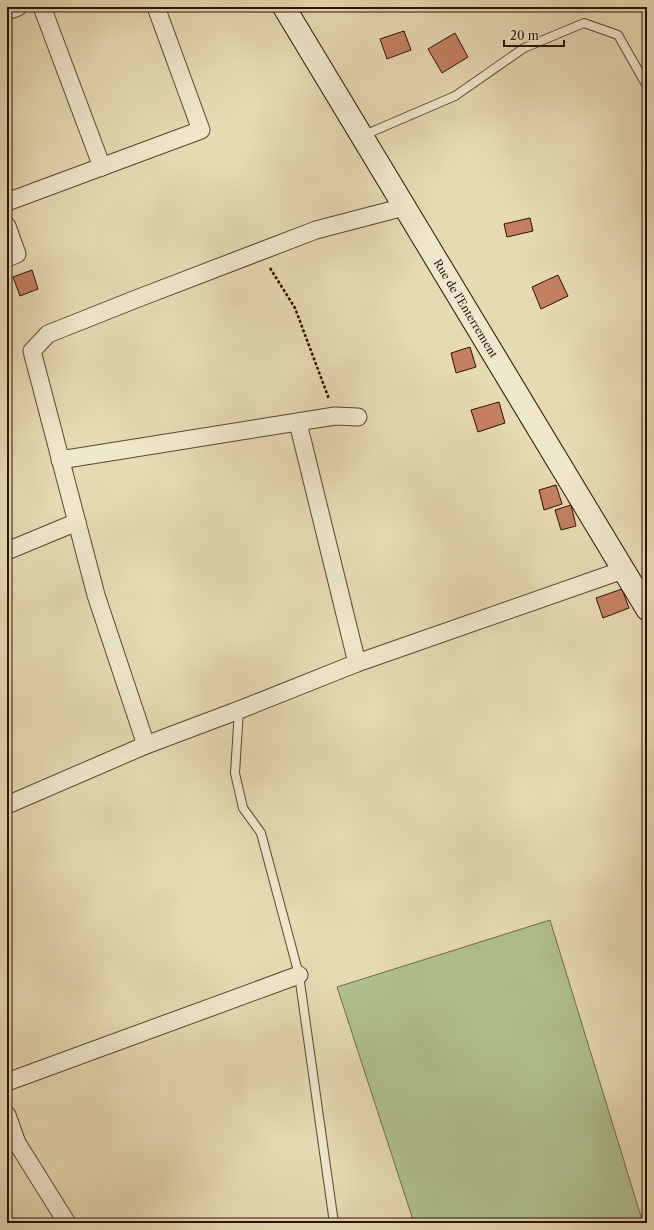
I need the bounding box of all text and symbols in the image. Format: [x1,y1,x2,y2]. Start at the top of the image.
scale bar [504,22,564,48]
text: 20 m [510,28,539,43]
street label: Rue de l'Enterrement [431,257,501,360]

